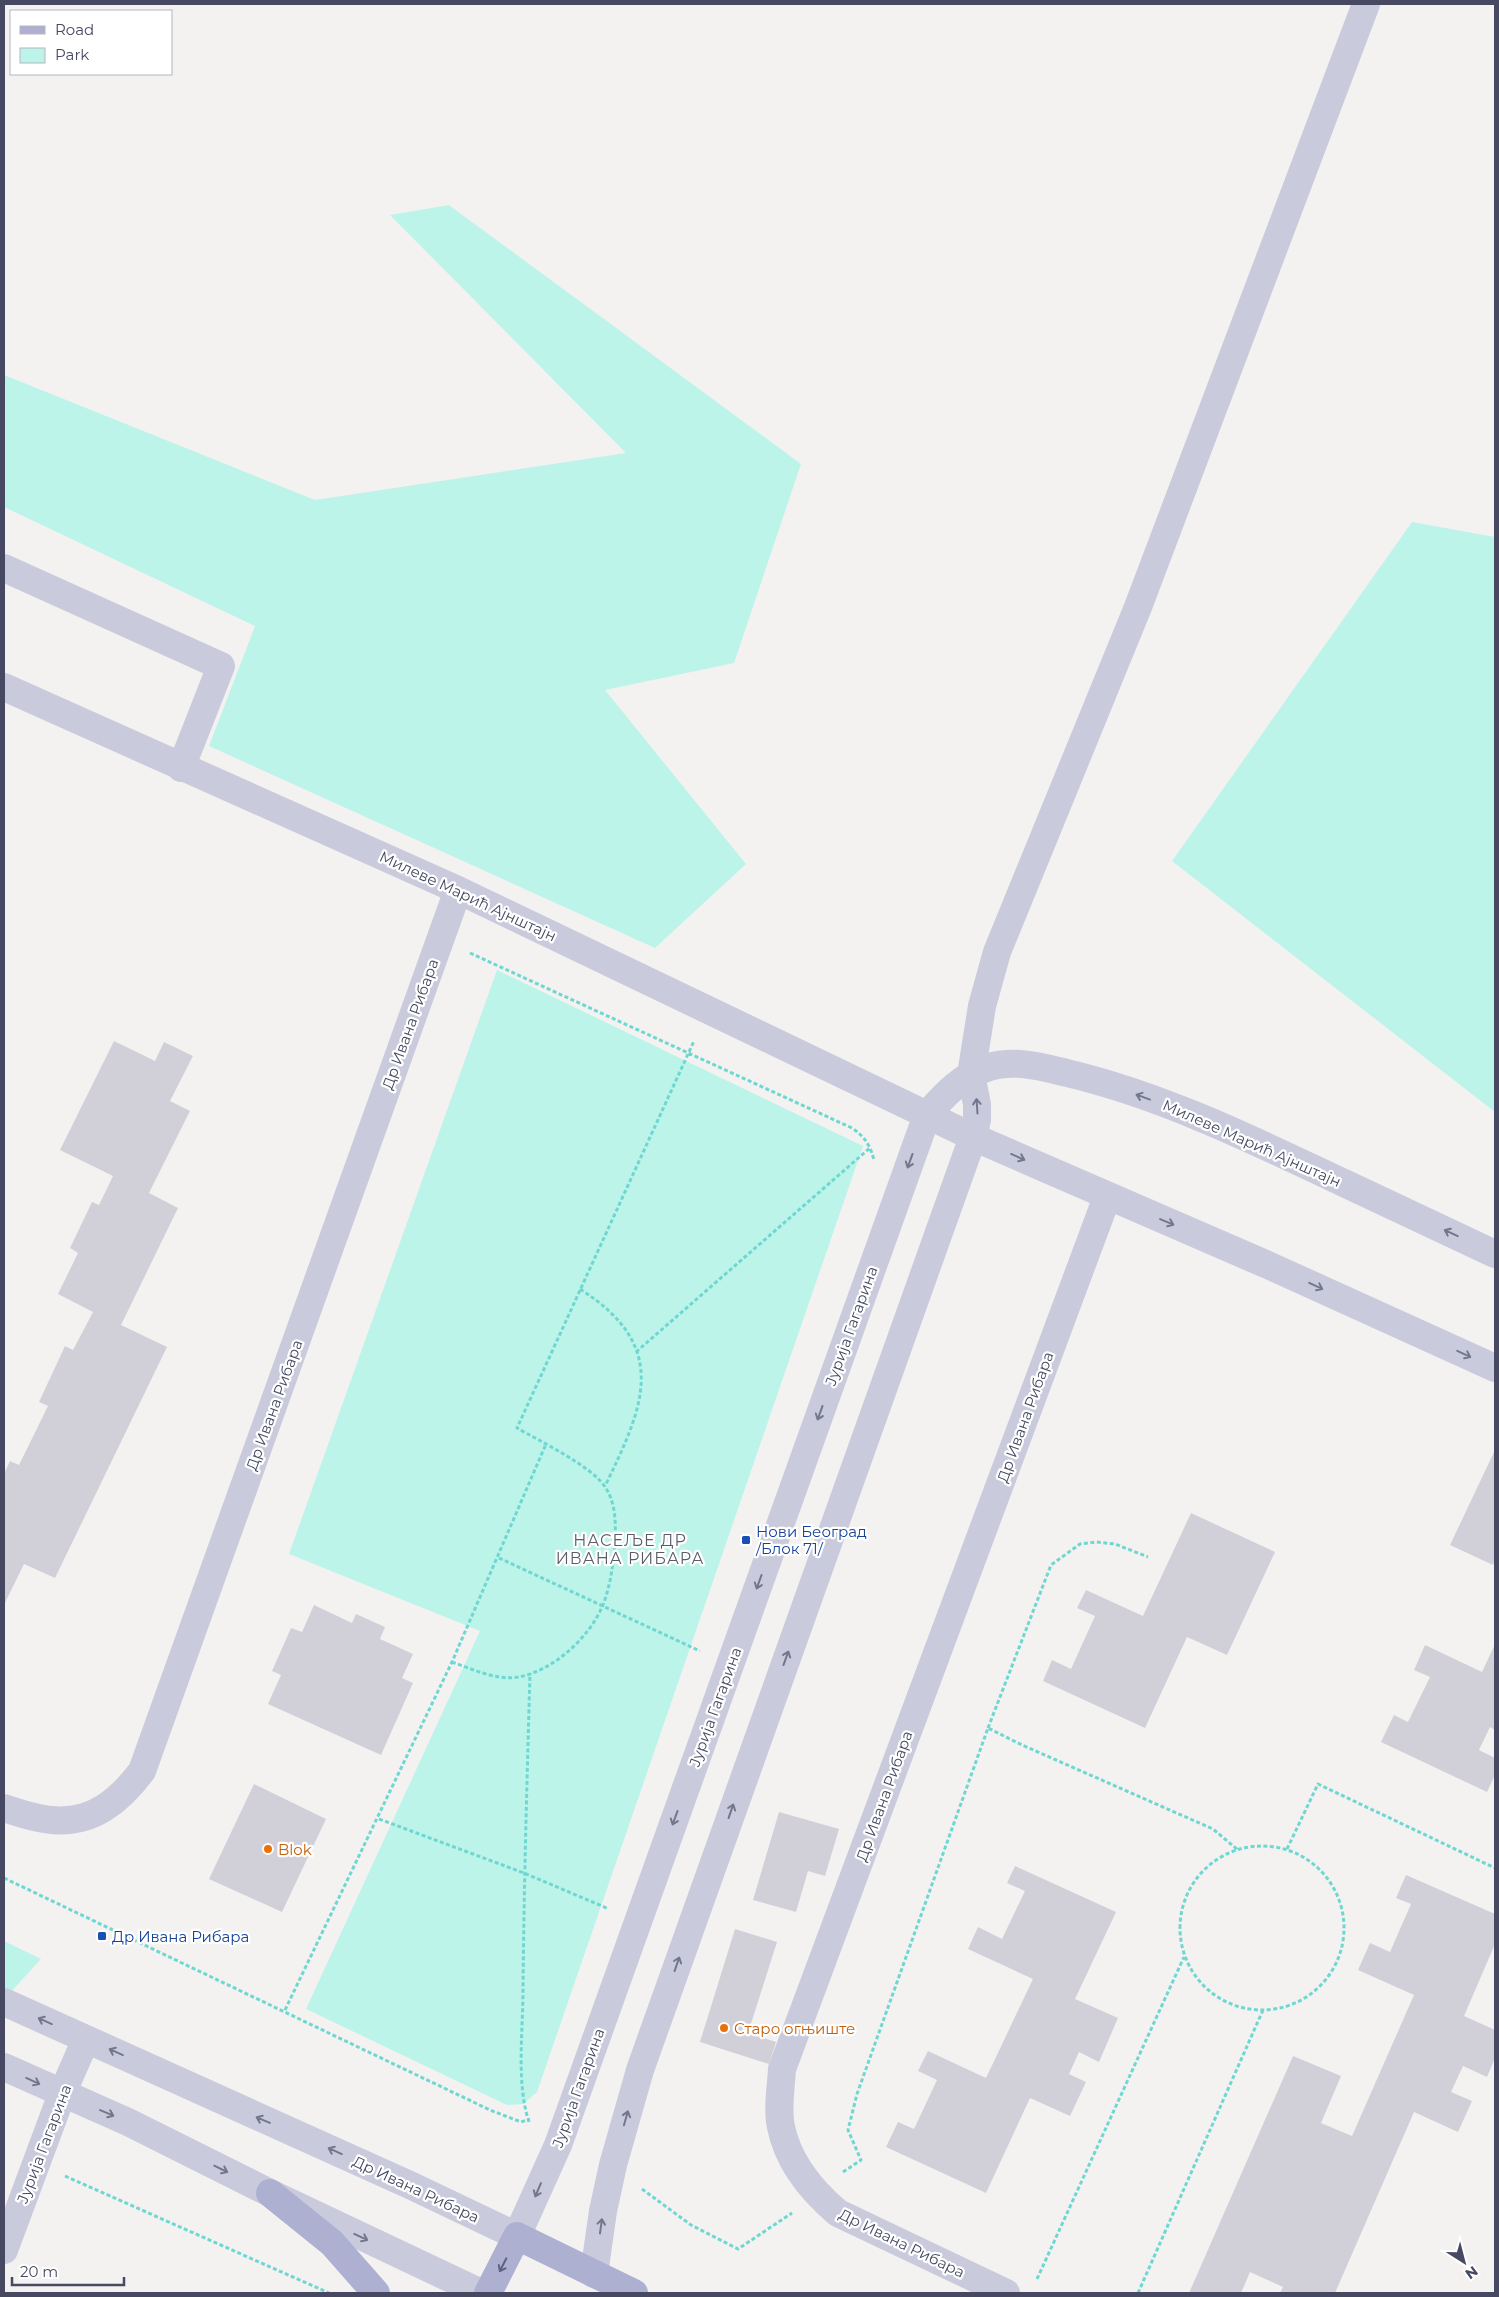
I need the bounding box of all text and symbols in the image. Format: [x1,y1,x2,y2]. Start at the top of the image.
legend [10,10,172,75]
text: Road [55,20,94,39]
text: Park [55,45,89,64]
street label: Милеве Марић Ајнштајн [377,847,559,945]
street label: Др Ивана Рибара [378,956,442,1092]
one-way arrow [1135,1092,1151,1101]
street label: Милеве Марић Ајнштајн [1160,1095,1344,1191]
one-way arrow [972,1098,981,1114]
one-way arrow [1010,1152,1025,1162]
one-way arrow [905,1153,914,1168]
one-way arrow [1159,1217,1174,1227]
one-way arrow [1444,1228,1459,1238]
street label: Јурија Гагарина [821,1264,881,1388]
one-way arrow [1308,1282,1323,1292]
street label: Др Ивана Рибара [242,1337,306,1473]
street label: Др Ивана Рибара [993,1349,1057,1485]
one-way arrow [1456,1349,1471,1359]
one-way arrow [815,1405,824,1420]
place label: Нови Београд /Блок 71/ [755,1522,867,1558]
district label: НАСЕЉЕ ДР ИВАНА РИБАРА [556,1531,704,1568]
marker: Нови Београд /Блок 71/ [740,1534,752,1546]
one-way arrow [754,1574,763,1590]
street label: Јурија Гагарина [685,1645,745,1769]
one-way arrow [782,1650,791,1666]
street label: Др Ивана Рибара [852,1728,916,1864]
one-way arrow [727,1803,737,1819]
one-way arrow [670,1809,679,1825]
place label: Blok [278,1840,312,1859]
marker: Blok [262,1843,274,1855]
place label: Др Ивана Рибара [112,1927,249,1946]
marker: Др Ивана Рибара [96,1930,108,1942]
one-way arrow [673,1956,683,1972]
one-way arrow [38,2015,53,2025]
place label: Старо огњиште [734,2019,855,2038]
marker: Старо огњиште [718,2022,730,2034]
street label: Јурија Гагарина [548,2026,608,2150]
one-way arrow [109,2047,124,2057]
one-way arrow [25,2076,40,2086]
street label: Јурија Гагарина [13,2082,75,2206]
one-way arrow [99,2109,114,2119]
one-way arrow [622,2110,632,2126]
one-way arrow [256,2114,271,2123]
one-way arrow [328,2146,343,2156]
street label: Др Ивана Рибара [350,2151,482,2227]
one-way arrow [213,2165,228,2174]
one-way arrow [532,2182,542,2197]
street label: Др Ивана Рибара [836,2204,968,2282]
one-way arrow [596,2218,606,2234]
one-way arrow [353,2232,368,2242]
north arrow [1439,2237,1489,2287]
scale bar [12,2254,125,2286]
one-way arrow [498,2257,507,2272]
text: 20 m [20,2262,58,2281]
text: N [1462,2262,1482,2283]

